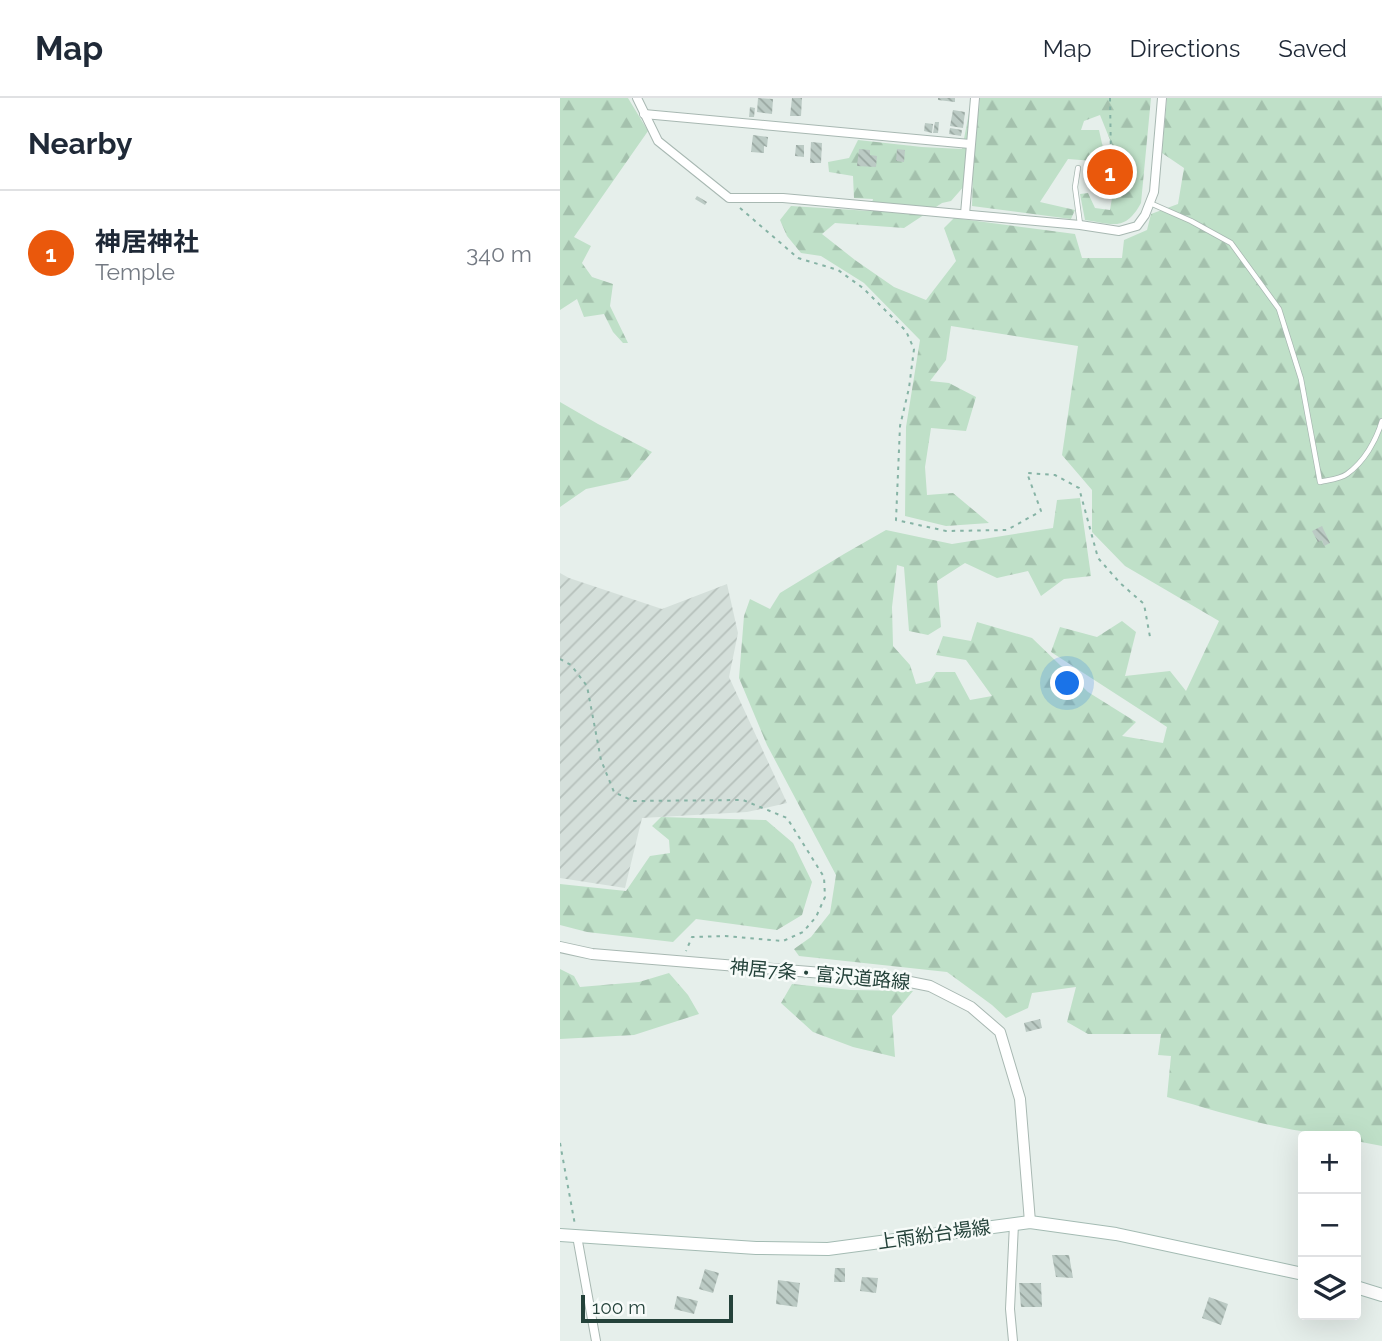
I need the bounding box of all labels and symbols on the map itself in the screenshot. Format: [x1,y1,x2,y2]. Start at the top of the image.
pin: 1 [1087,146,1133,198]
your location [1050,666,1084,700]
street label: 神居7条・富沢道路線 [729,955,911,993]
street label: 上雨紛台場線 [876,1215,992,1253]
scale bar [581,1292,733,1324]

